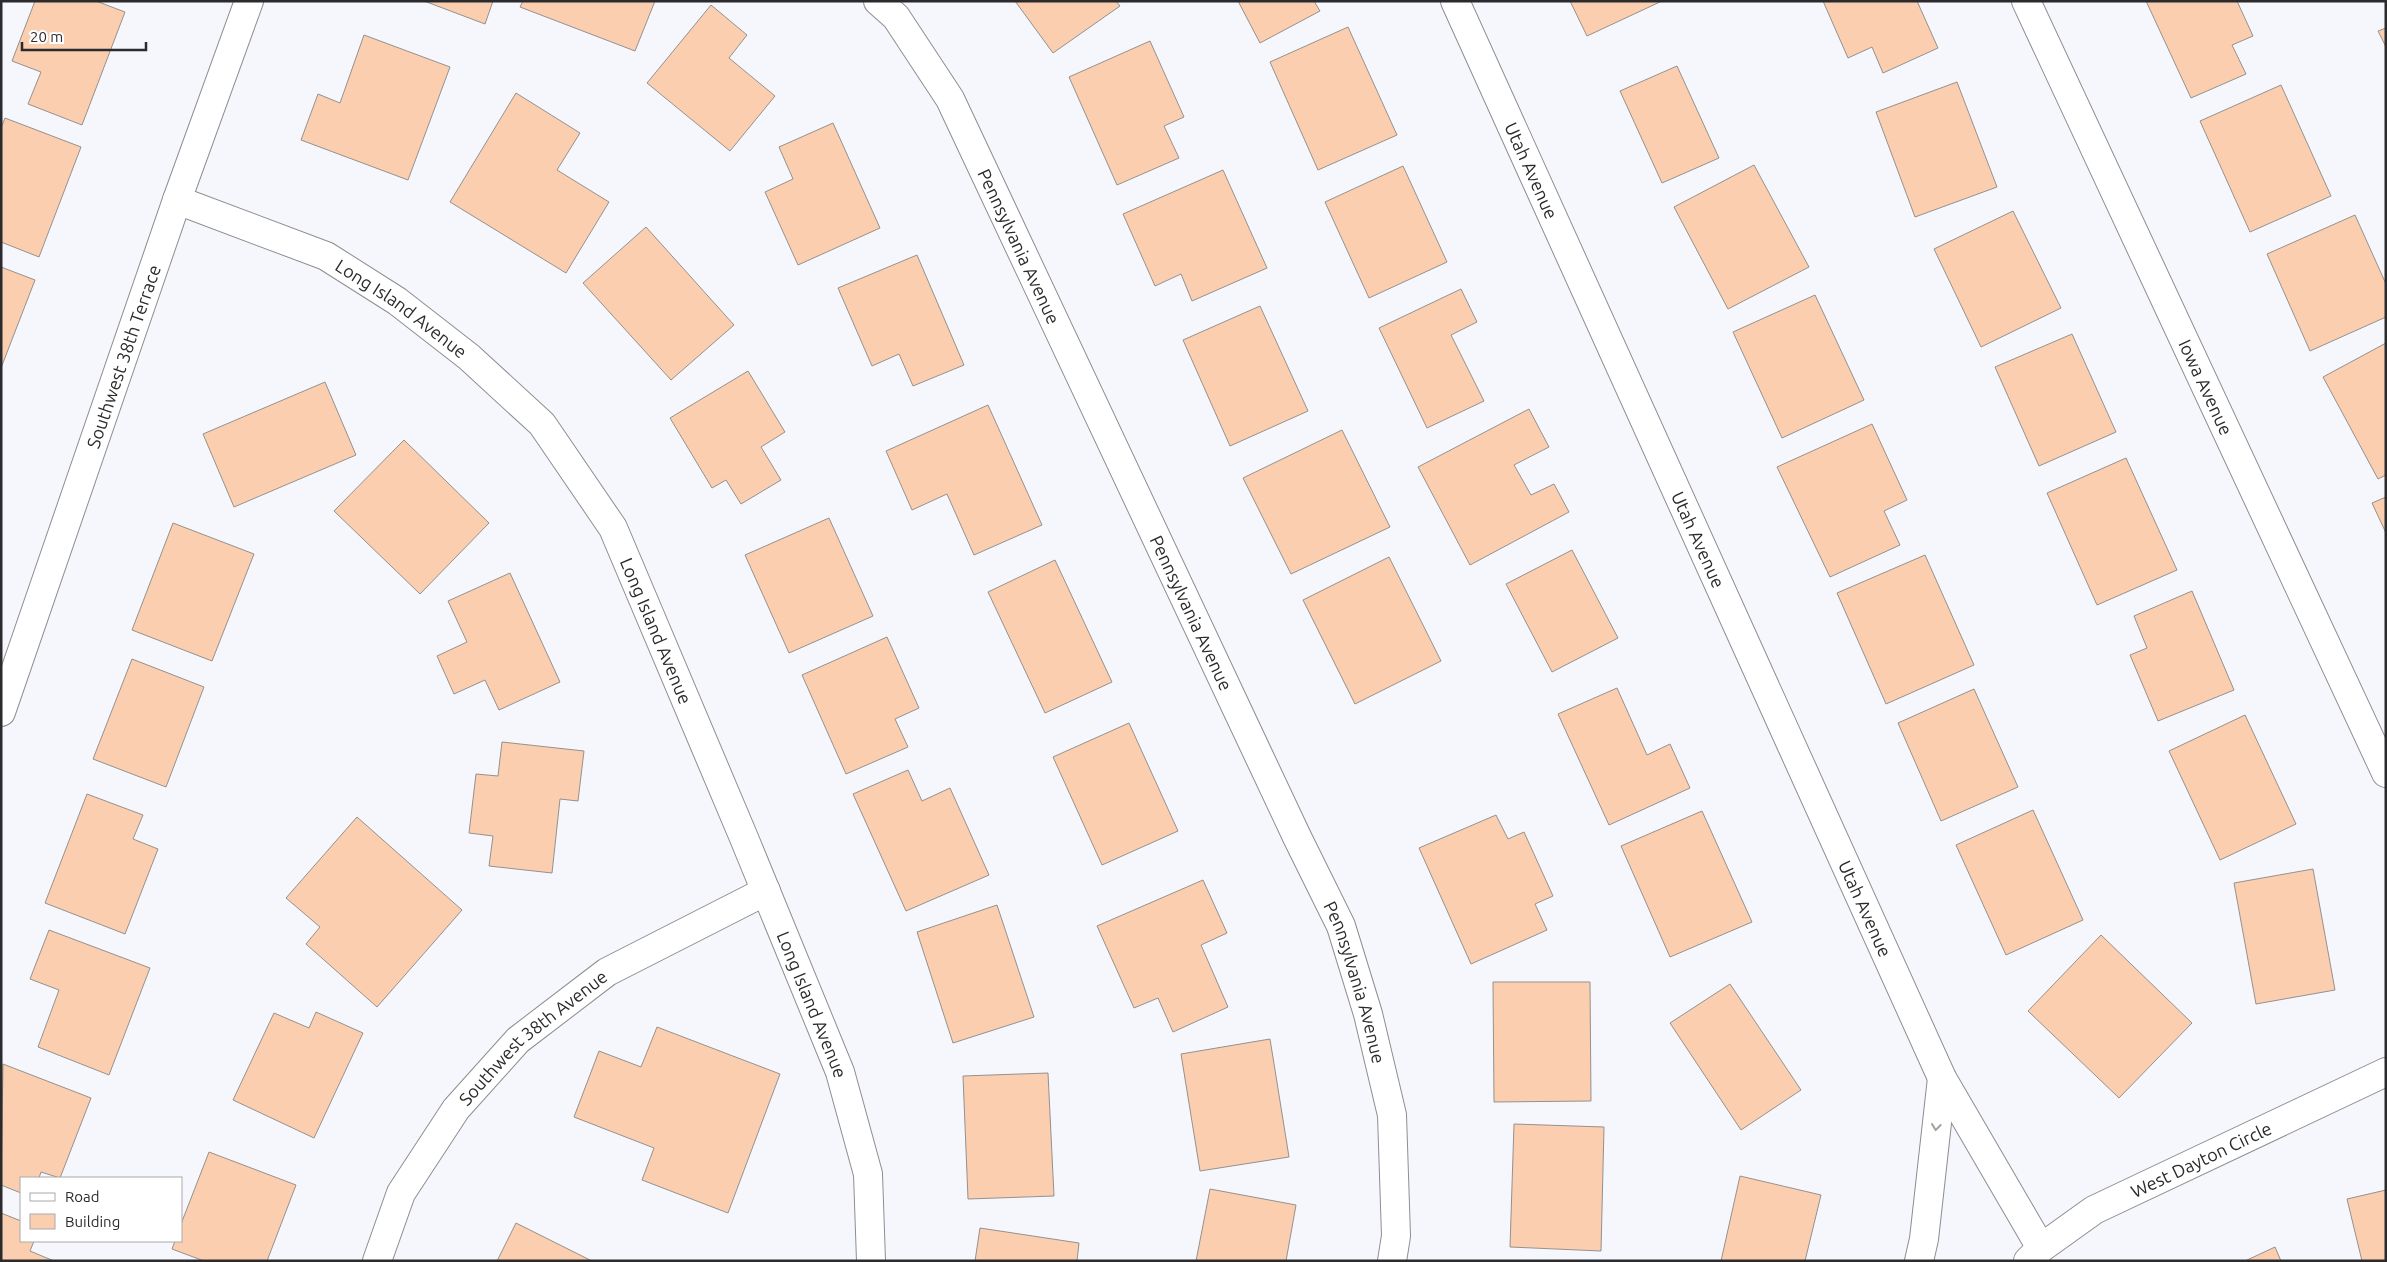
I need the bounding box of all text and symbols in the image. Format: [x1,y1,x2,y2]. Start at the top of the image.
scale bar [22,20,146,52]
text: 20 m [30,28,63,45]
street label: Utah Avenue [1501,119,1562,222]
street label: Pennsylvania Avenue [974,166,1064,327]
street label: Long Island Avenue [332,255,471,362]
street label: Southwest 38th Terrace [82,262,164,451]
street label: Iowa Avenue [2175,336,2237,438]
street label: Utah Avenue [1668,488,1729,591]
street label: Pennsylvania Avenue [1147,532,1237,693]
street label: Long Island Avenue [617,555,696,707]
street label: Utah Avenue [1835,857,1896,960]
street label: Pennsylvania Avenue [1320,898,1389,1065]
street label: Long Island Avenue [773,928,851,1080]
street label: Southwest 38th Avenue [455,966,611,1109]
street label: West Dayton Circle [2128,1118,2275,1201]
one-way arrow [1931,1123,1942,1131]
legend [20,1177,182,1242]
text: Road [65,1188,100,1205]
text: Building [65,1213,120,1230]

